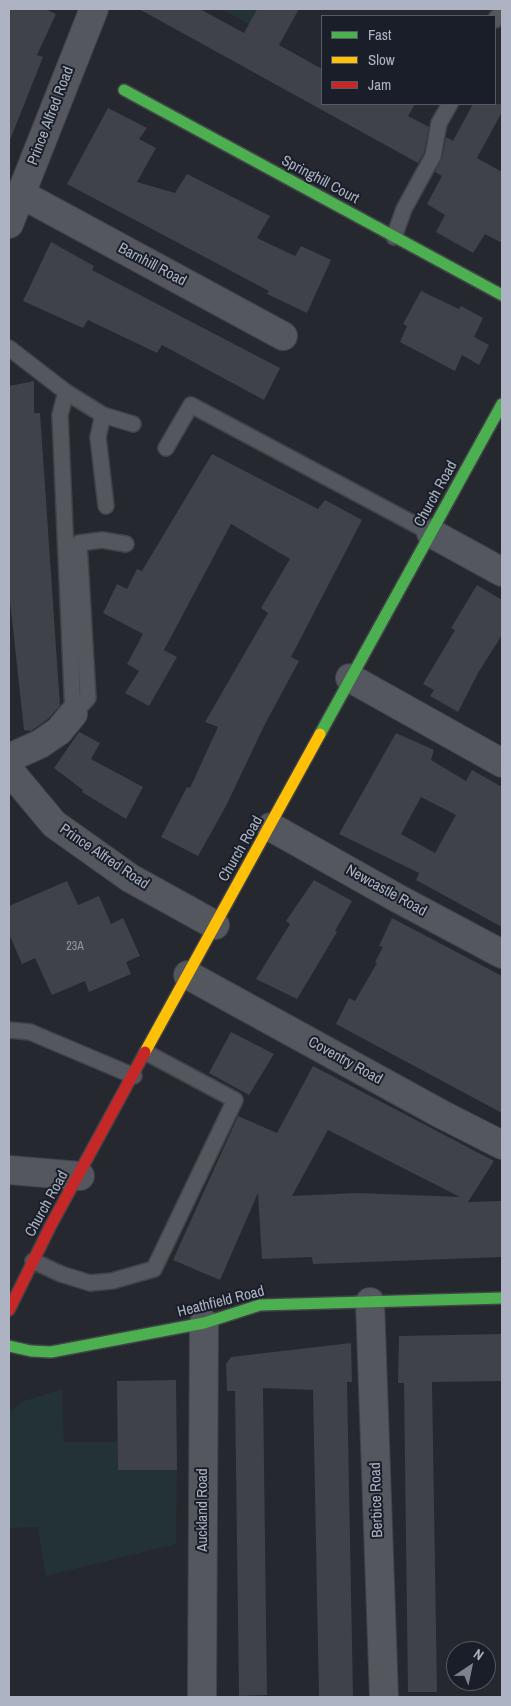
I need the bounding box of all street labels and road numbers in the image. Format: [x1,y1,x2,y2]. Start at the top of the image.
street label: Prince Alfred Road [24,64,78,168]
street label: Springhill Court [278,152,362,208]
street label: Barnhill Road [115,240,189,290]
street label: Church Road [411,458,461,530]
street label: Church Road [215,813,267,885]
street label: Prince Alfred Road [56,820,152,894]
street label: Newcastle Road [342,861,430,921]
street label: Coventry Road [305,1033,385,1089]
street label: Church Road [22,1168,72,1240]
street label: Heathfield Road [176,1283,266,1321]
street label: Berbice Road [367,1462,387,1538]
street label: Auckland Road [194,1468,212,1552]

